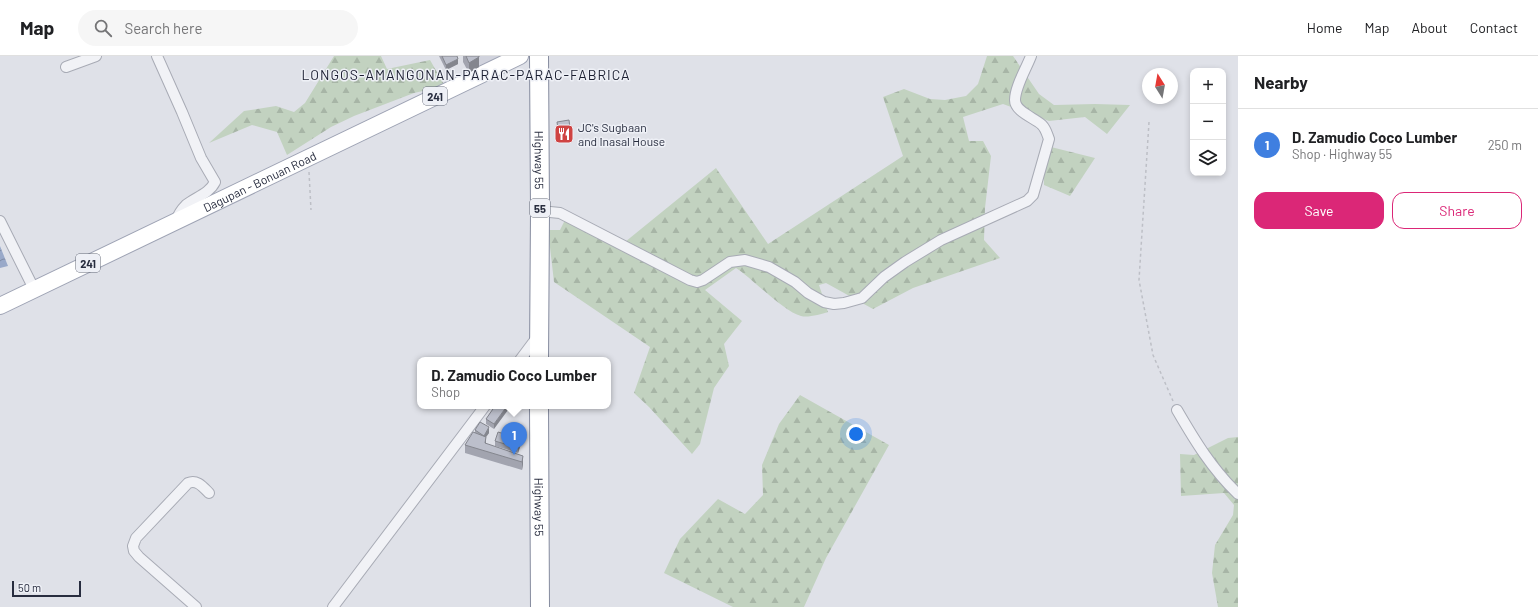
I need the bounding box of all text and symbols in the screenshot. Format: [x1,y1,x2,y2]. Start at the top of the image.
search box [78,10,358,46]
text: Map [20,16,54,39]
icon: search [92,17,114,39]
text: Search here [124,19,202,37]
text: Home [1307,19,1343,36]
text: Map [1365,19,1389,36]
text: About [1411,19,1448,36]
text: Contact [1470,19,1518,36]
district label: LONGOS-AMANGONAN-PARAC‑PARAC-FABRICA [301,66,631,83]
north arrow [1142,68,1178,104]
map controls [1190,68,1226,176]
button: + [1190,68,1226,104]
text: Nearby [1254,72,1308,92]
road number: 241 [423,87,447,105]
button: − [1190,104,1226,140]
place label: JC's Sugbaan and Inasal House [578,120,665,148]
restaurant icon: JC's Sugbaan and Inasal House [553,123,575,145]
text: D. Zamudio Coco Lumber [1292,128,1457,146]
street label: Highway 55 [532,131,547,189]
text: 1 [1265,137,1269,153]
text: 250 m [1488,137,1522,153]
button: layers [1190,140,1226,176]
text: Shop · Highway 55 [1292,146,1392,162]
street label: Dagupan - Bonuan Road [201,148,318,214]
button: Save [1254,192,1384,229]
button: Share [1392,192,1522,229]
road number: 55 [530,199,550,217]
road number: 241 [76,254,100,272]
popup [417,357,611,409]
text: D. Zamudio Coco Lumber [431,366,597,384]
text: Shop [431,384,460,400]
pin: 1 [501,422,527,455]
your location [846,424,866,444]
street label: Highway 55 [532,478,547,536]
scale bar [12,579,81,598]
text: 50 m [18,581,41,594]

